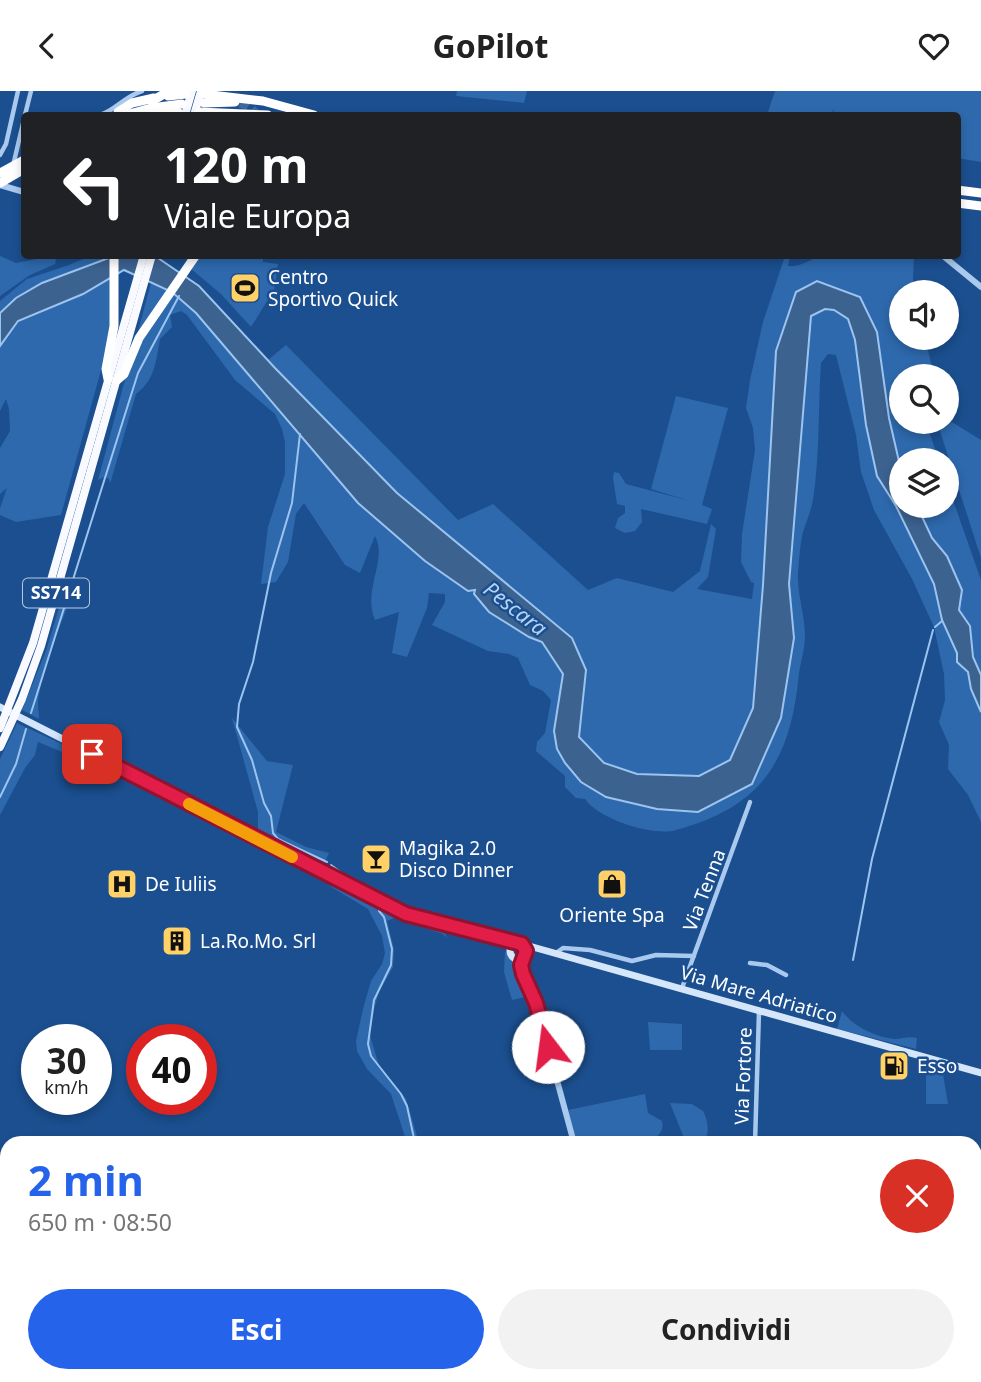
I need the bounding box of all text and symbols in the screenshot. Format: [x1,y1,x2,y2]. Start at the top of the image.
text: GoPilot [432,24,549,67]
icon: back [28,27,66,65]
icon: heart [915,27,953,65]
text: 120 m [164,131,309,197]
icon: left [49,140,140,231]
text: Viale Europa [164,194,351,237]
place label: Centro Sportivo Quick [268,264,398,312]
sports icon: Centro Sportivo Quick [228,271,262,305]
map controls [889,280,959,518]
button: sound [889,280,959,350]
button: search [889,364,959,434]
button: layers [889,448,959,518]
water label: Pescara [478,575,553,642]
road number: SS714 [23,579,89,607]
pin [62,724,122,784]
icon: arrive [73,735,111,773]
place label: Magika 2.0 Disco Dinner [399,835,513,883]
bar icon: Magika 2.0 Disco Dinner [359,842,393,876]
street label: Via Tenna [676,845,732,935]
hospital icon: De Iuliis [105,867,139,901]
shop icon: Oriente Spa [595,867,629,901]
place label: De Iuliis [145,871,217,897]
place label: Oriente Spa [559,902,665,928]
building icon: La.Ro.Mo. Srl [160,924,194,958]
place label: La.Ro.Mo. Srl [200,928,316,954]
street label: Via Mare Adriatico [677,959,841,1029]
position arrow [511,1010,585,1084]
speed limit sign: 40 [126,1024,217,1115]
street label: Via Fortore [728,1027,758,1125]
text: 30 [46,1037,87,1084]
fuel station icon: Esso [877,1049,911,1083]
place label: Esso [917,1053,957,1079]
text: km/h [44,1075,89,1099]
text: 2 min [28,1151,144,1208]
button: close [880,1159,954,1233]
text: 650 m · 08:50 [28,1206,172,1238]
button: Esci [28,1289,484,1369]
button: Condividi [498,1289,954,1369]

